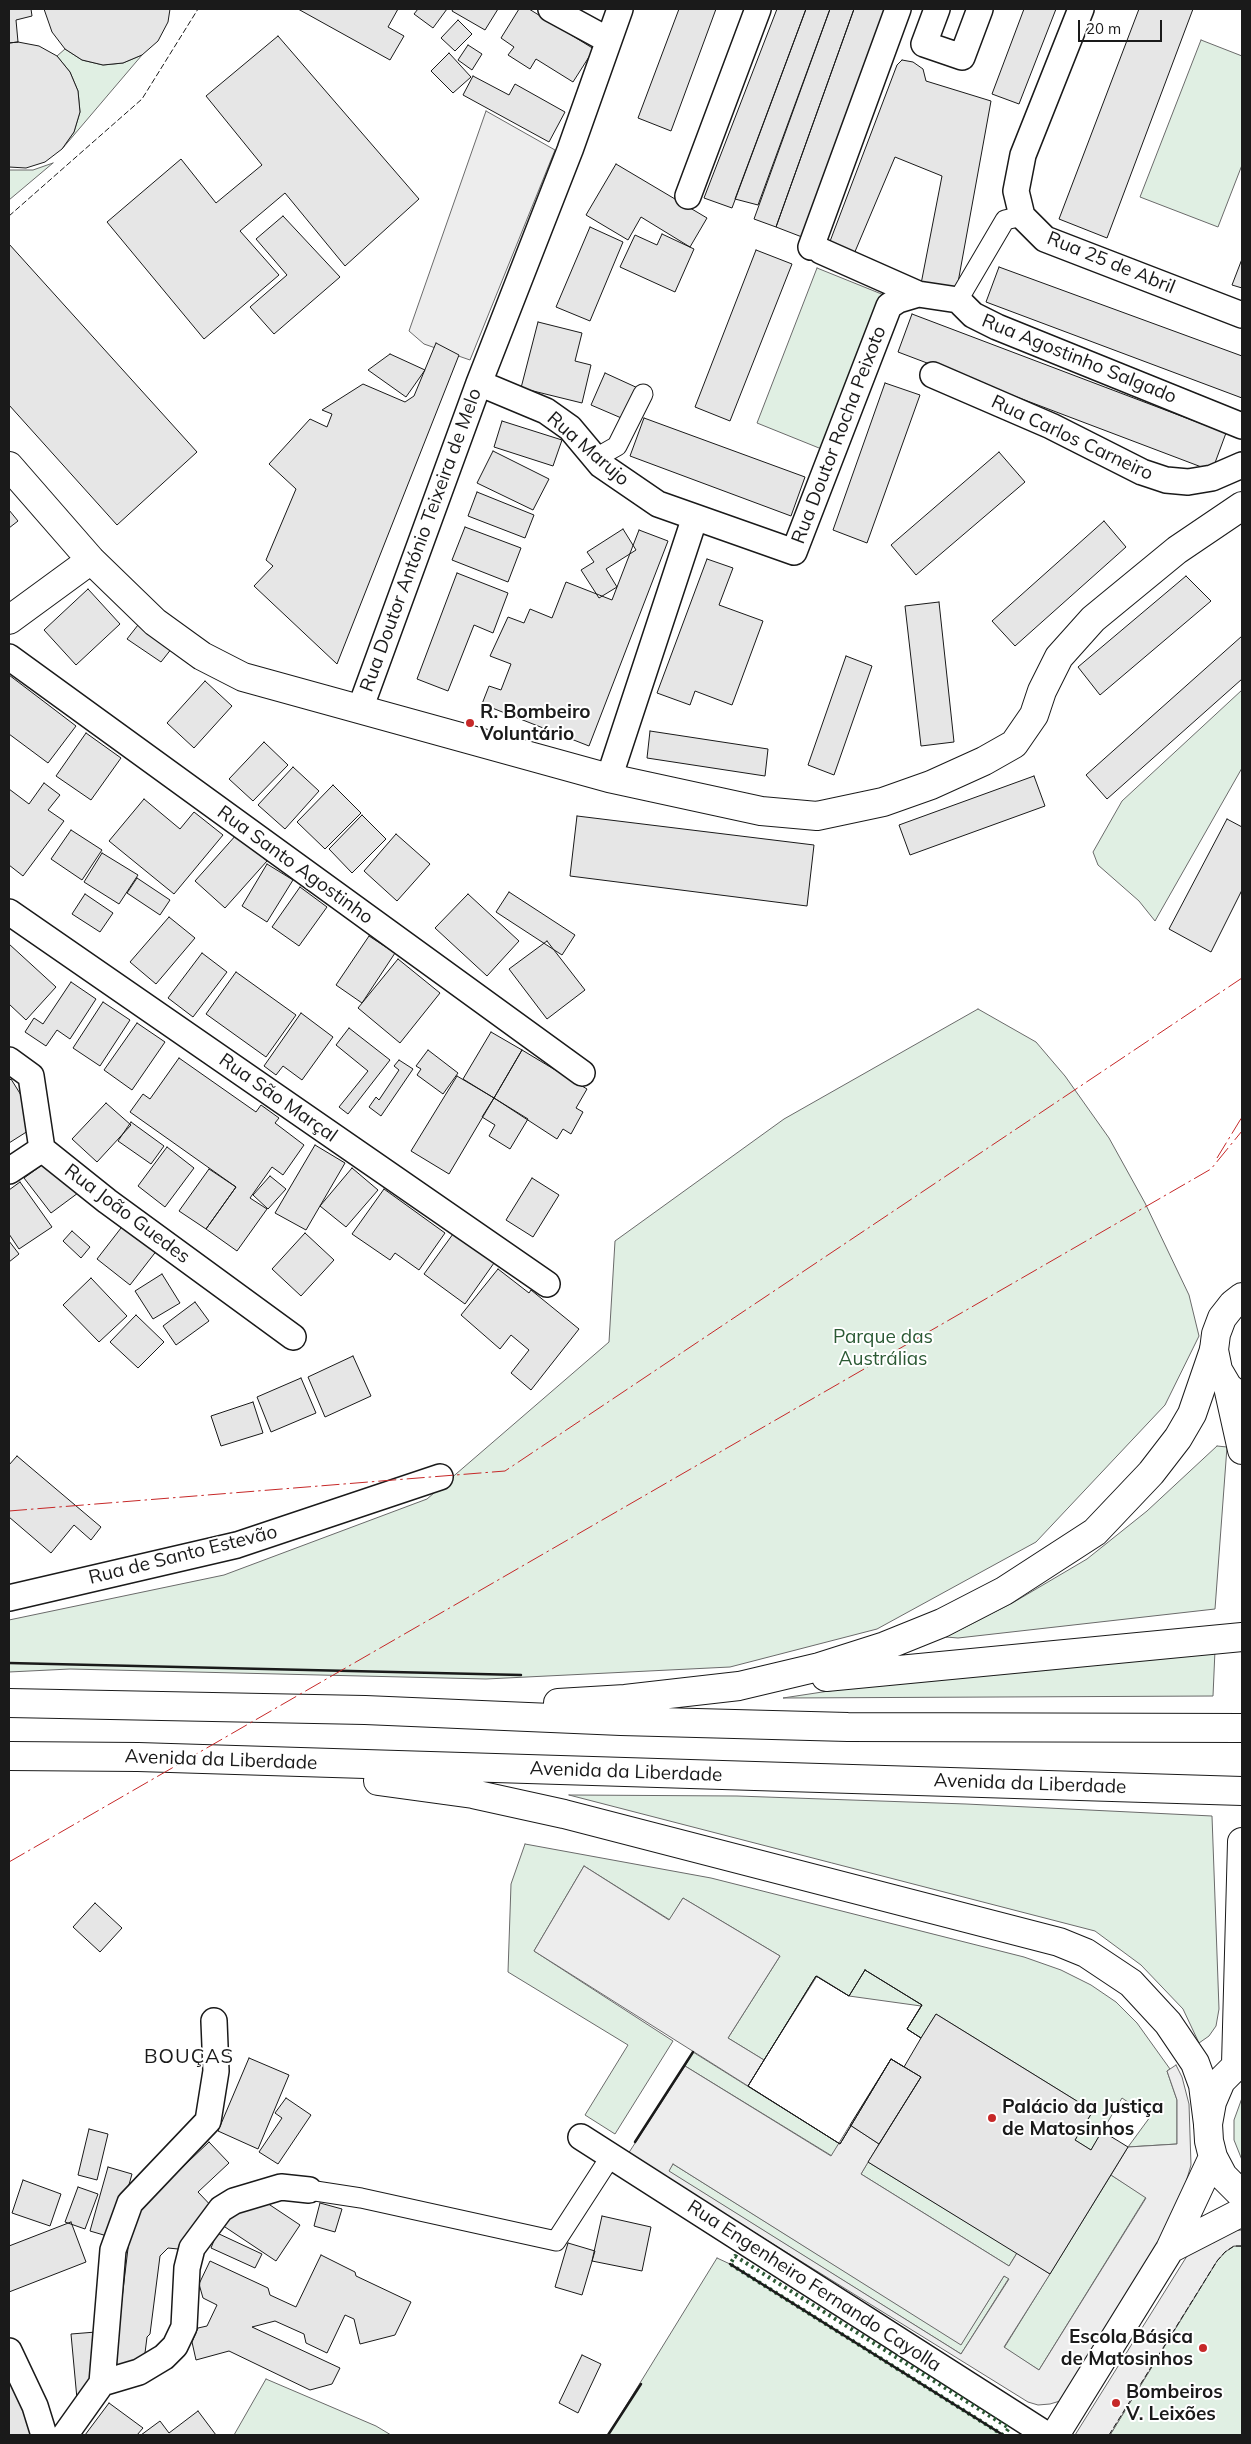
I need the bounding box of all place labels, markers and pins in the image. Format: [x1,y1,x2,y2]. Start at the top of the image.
place label: R. Bombeiro Voluntário [480,701,590,745]
marker: R. Bombeiro Voluntário [464,717,476,729]
place label: Palácio da Justiça de Matosinhos [1002,2096,1164,2140]
marker: Palácio da Justiça de Matosinhos [986,2112,998,2124]
place label: Escola Básica de Matosinhos [1061,2326,1193,2370]
marker: Escola Básica de Matosinhos [1197,2342,1209,2354]
place label: Bombeiros V. Leixões [1126,2381,1223,2425]
marker: Bombeiros V. Leixões [1110,2397,1122,2409]

